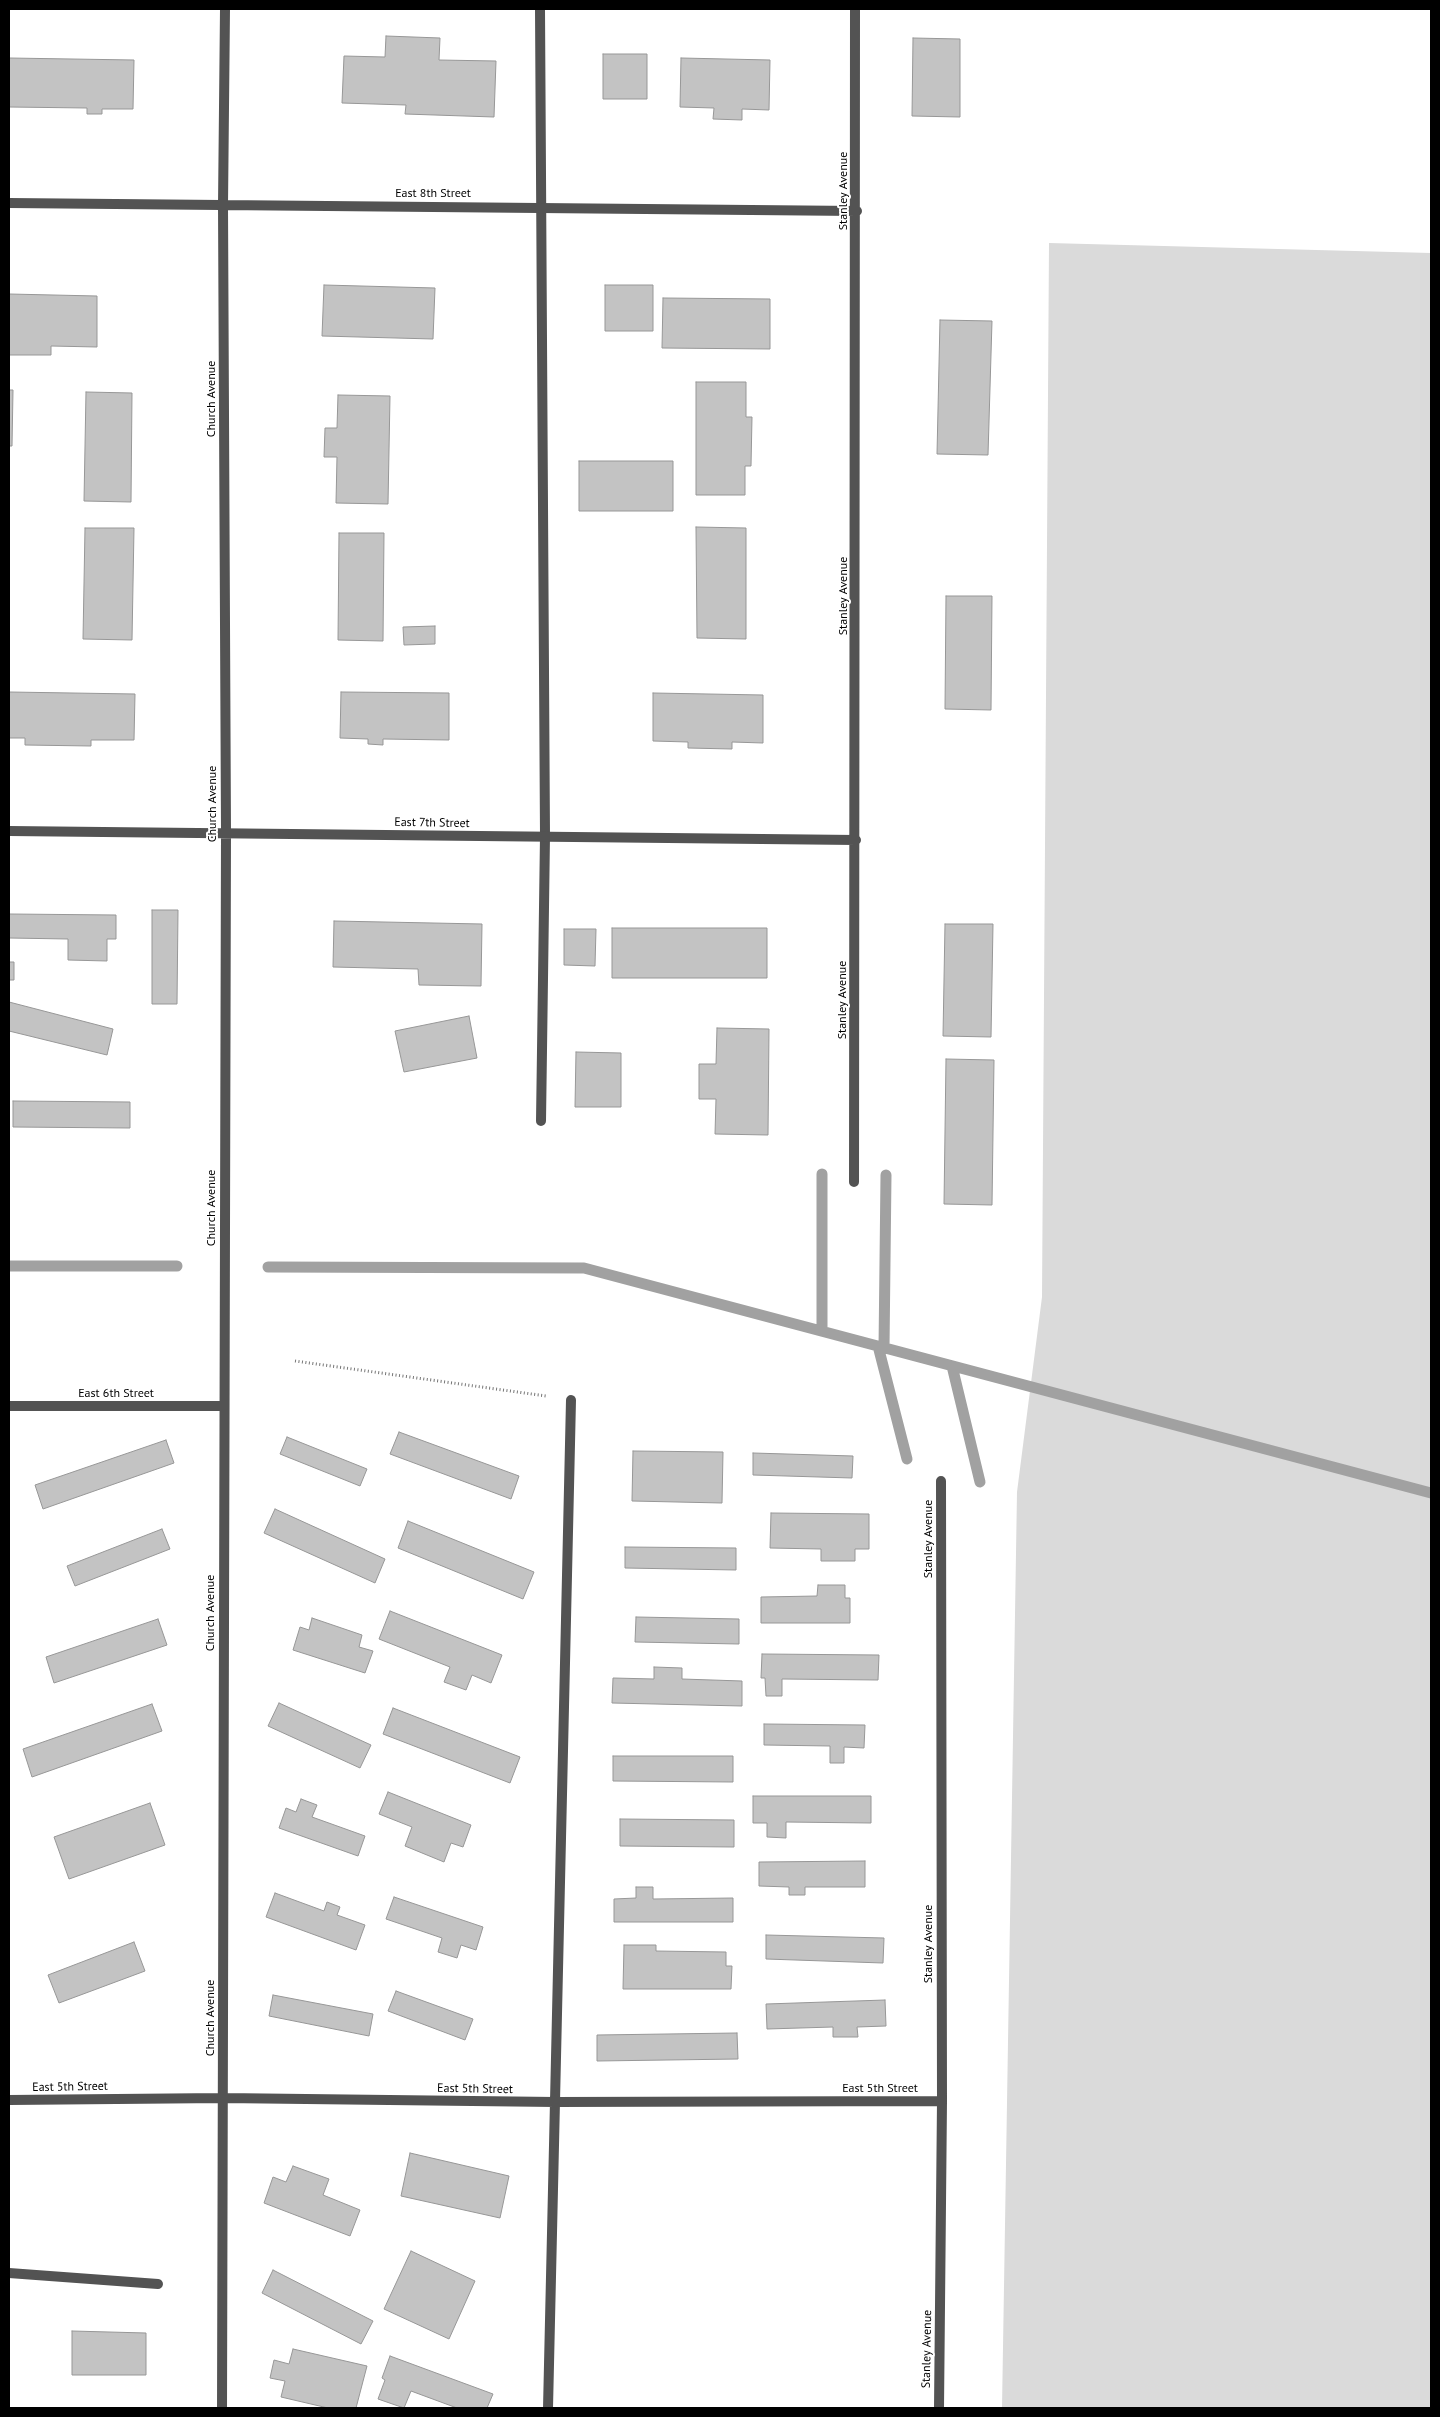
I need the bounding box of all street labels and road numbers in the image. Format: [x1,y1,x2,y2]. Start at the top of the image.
street label: Stanley Avenue [837,152,851,230]
street label: East 8th Street [395,187,471,201]
street label: Church Avenue [205,361,219,437]
street label: Stanley Avenue [837,557,851,635]
street label: Church Avenue [206,766,220,842]
street label: East 7th Street [394,815,470,831]
street label: Stanley Avenue [836,961,850,1039]
street label: Church Avenue [205,1170,219,1246]
street label: East 6th Street [78,1387,154,1401]
street label: Stanley Avenue [922,1500,936,1578]
street label: Church Avenue [204,1575,218,1651]
street label: Stanley Avenue [922,1905,936,1983]
street label: Church Avenue [204,1980,218,2056]
street label: East 5th Street [32,2079,108,2095]
street label: East 5th Street [437,2081,513,2097]
street label: East 5th Street [842,2082,918,2096]
street label: Stanley Avenue [919,2310,935,2388]

